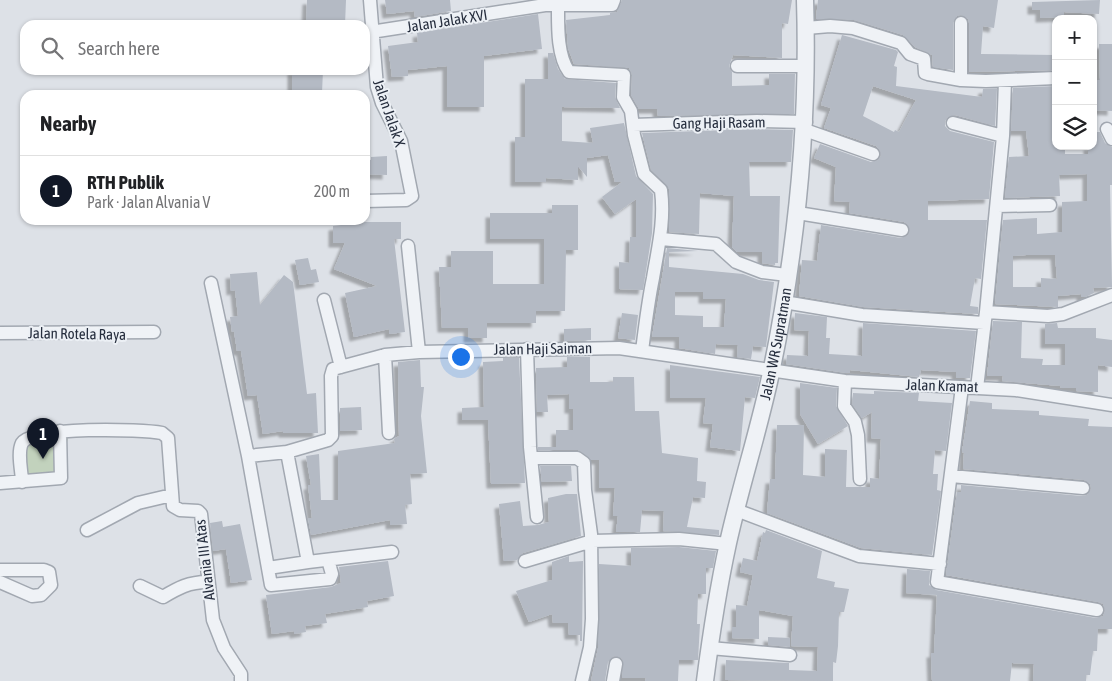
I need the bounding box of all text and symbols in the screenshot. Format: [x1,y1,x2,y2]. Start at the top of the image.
street label: Jalan Jalak XVI [405,6,488,35]
map controls [1052,15,1097,150]
button: + [1052,15,1097,60]
search box [20,20,370,75]
icon: search [38,34,66,62]
text: Search here [78,37,160,59]
button: − [1052,60,1097,105]
street label: Jalan Jalak X [370,77,409,149]
button: layers [1052,105,1097,150]
text: Nearby [40,111,96,135]
street label: Gang Haji Rasam [672,113,766,132]
text: RTH Publik [87,171,164,193]
text: 1 [52,182,60,200]
text: 200 m [314,182,350,200]
text: Park · Jalan Alvania V [87,193,210,211]
street label: Jalan WR Supratman [756,286,794,401]
street label: Jalan Rotela Raya [28,324,126,343]
street label: Jalan Haji Saiman [494,339,592,358]
your location [448,344,474,370]
street label: Jalan Kramat [905,376,979,395]
pin: 1 [27,418,59,459]
street label: Alvania III Atas [191,519,218,601]

